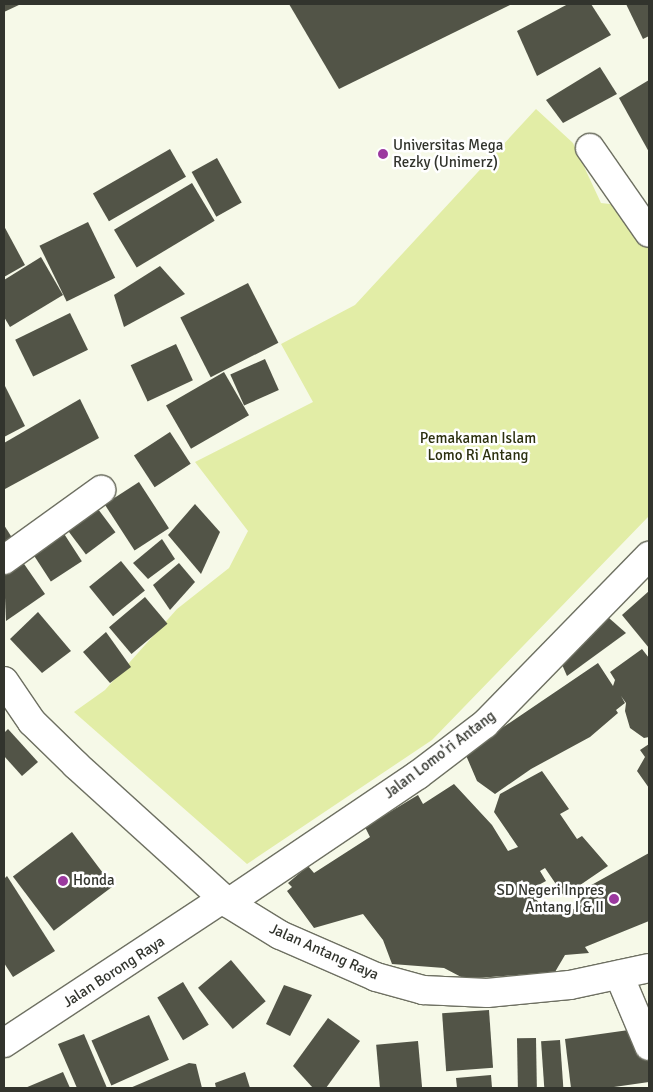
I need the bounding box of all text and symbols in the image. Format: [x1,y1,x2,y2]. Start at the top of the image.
place label: Universitas Mega Rezky (Unimerz) [393,136,503,171]
marker: Universitas Mega Rezky (Unimerz) [377,148,389,160]
park label: Pemakaman Islam Lomo Ri Antang [420,429,536,464]
street label: Jalan Lomo'ri Antang [381,707,499,803]
place label: Honda [73,872,115,890]
marker: Honda [57,875,69,887]
place label: SD Negeri Inpres Antang I & II [497,881,604,916]
marker: SD Negeri Inpres Antang I & II [608,893,620,905]
street label: Jalan Antang Raya [267,920,381,984]
street label: Jalan Borong Raya [60,932,168,1012]

